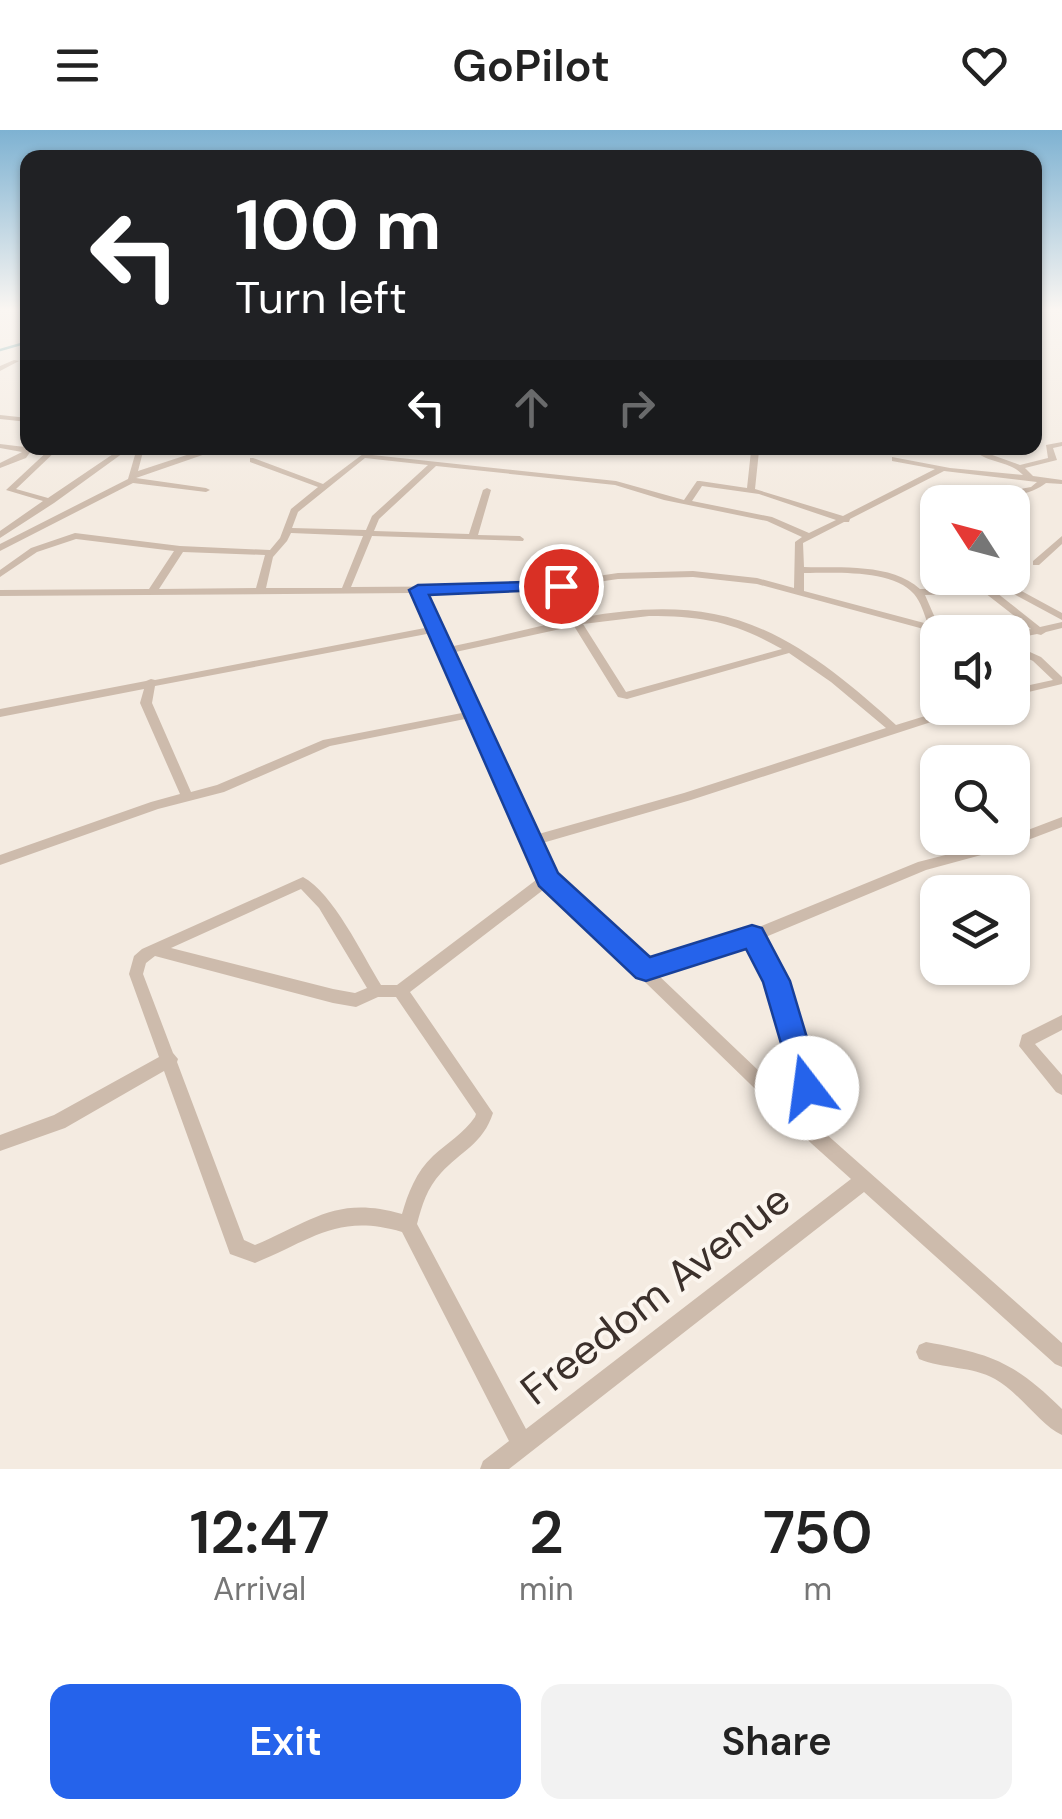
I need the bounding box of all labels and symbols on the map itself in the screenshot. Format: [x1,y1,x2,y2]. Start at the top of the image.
north arrow [920,485,1030,595]
pin [519,544,604,629]
position arrow [755,1036,859,1140]
street label: Freedom Avenue [509,1172,801,1417]

